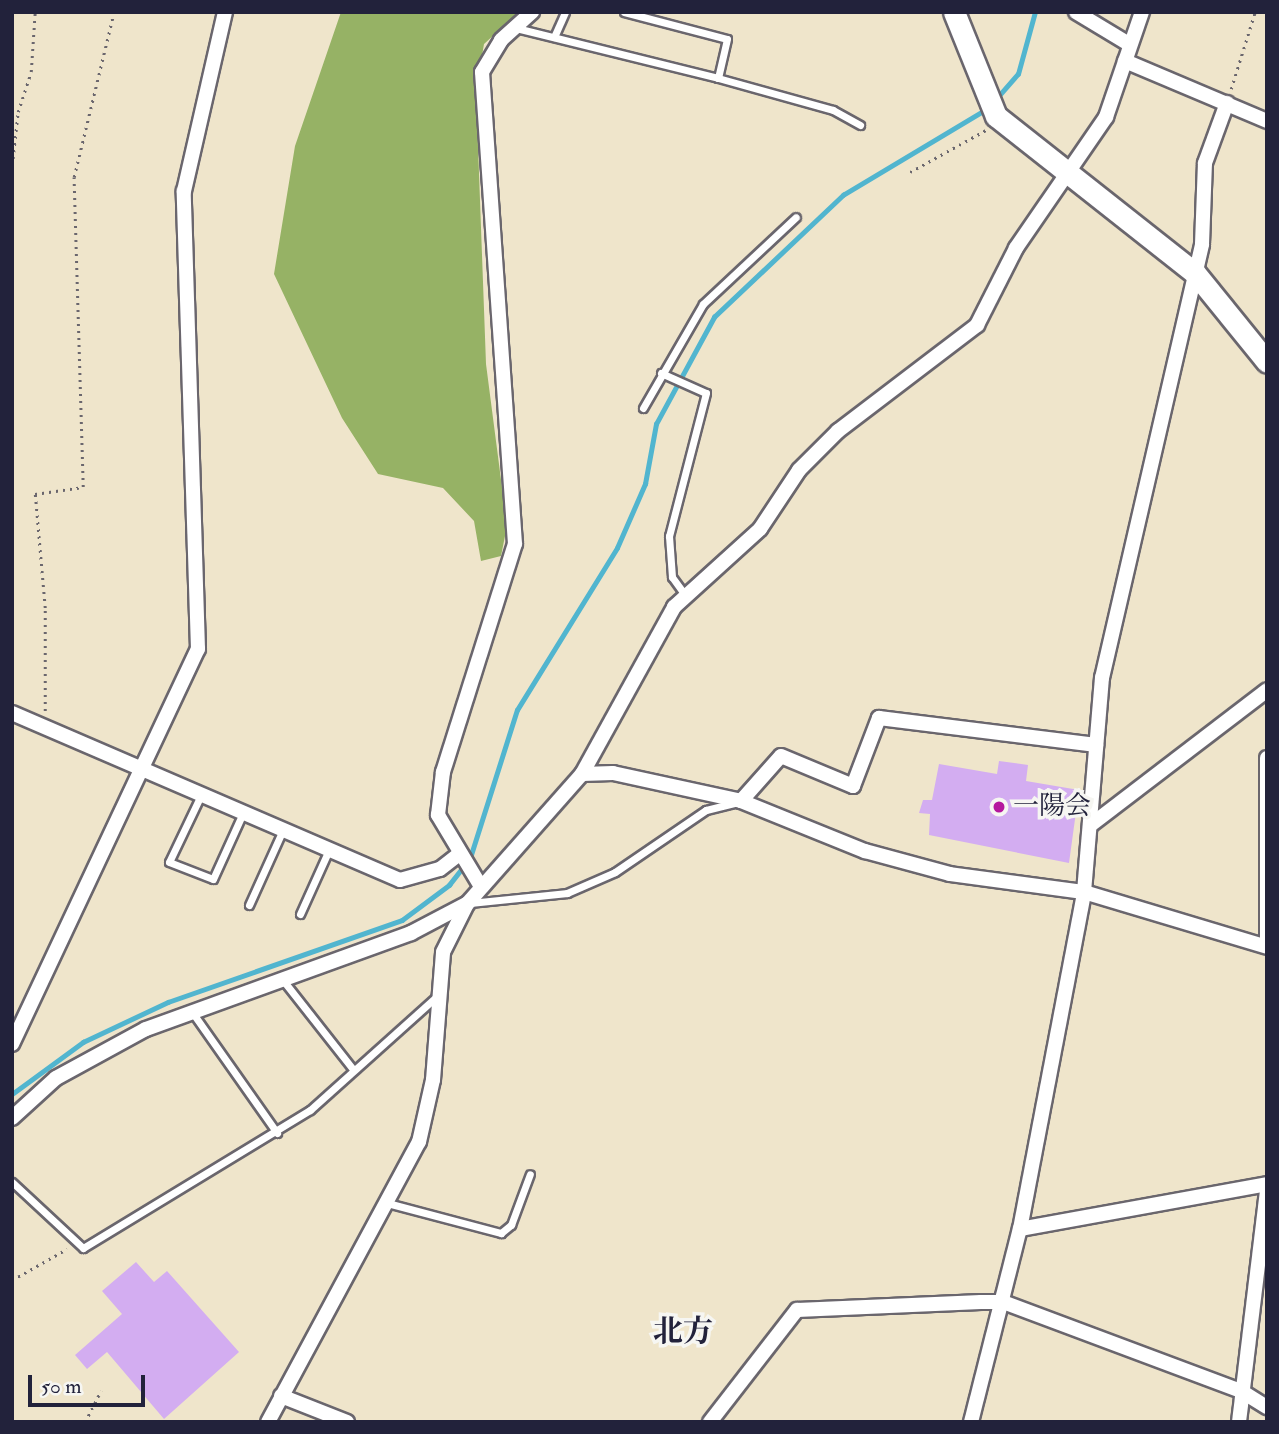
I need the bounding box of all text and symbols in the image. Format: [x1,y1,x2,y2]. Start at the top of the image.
place label: 一陽会 [1013,791,1091,823]
marker: 一陽会 [991,799,1007,815]
district label: 北方 [653,1314,713,1350]
scale bar [32,1360,149,1404]
text: 50 m [41,1373,82,1400]

